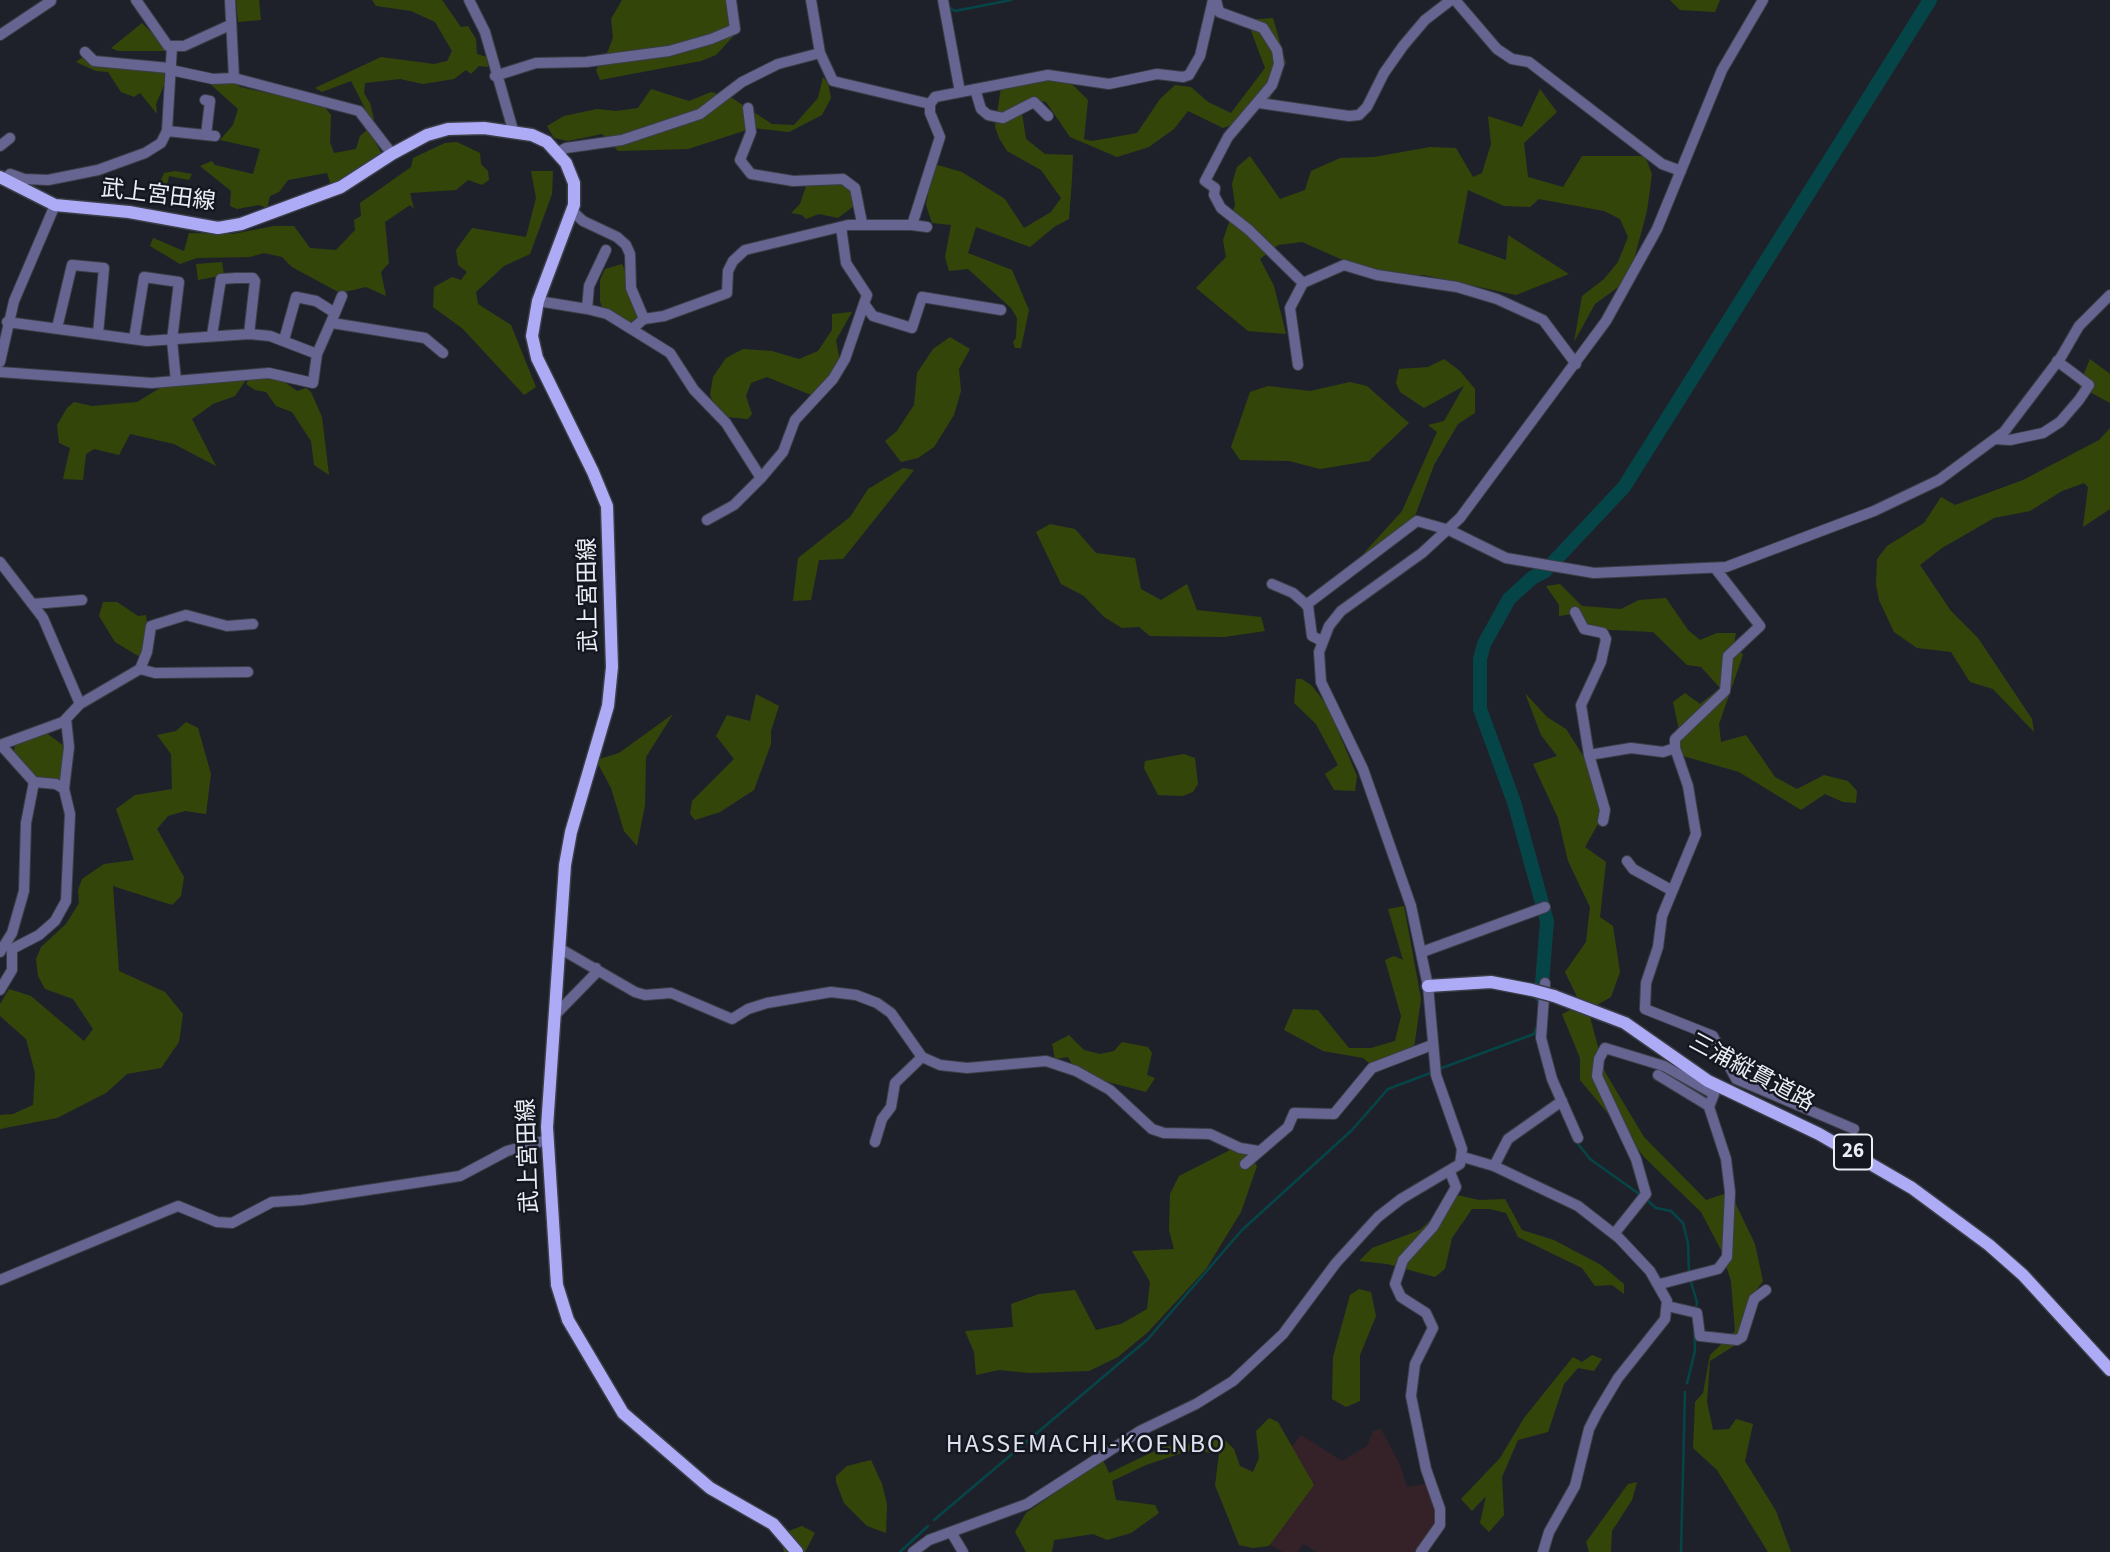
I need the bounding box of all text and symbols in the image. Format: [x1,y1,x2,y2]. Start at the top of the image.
street label: 武上宮田線 [99,176,217,218]
street label: 武上宮田線 [575,537,605,653]
street label: 三浦縦貫道路 [1684,1029,1818,1119]
street label: 武上宮田線 [514,1098,546,1214]
road number: 26 [1834,1134,1872,1170]
district label: HASSEMACHI-KOENBO [948,1430,1224,1462]

